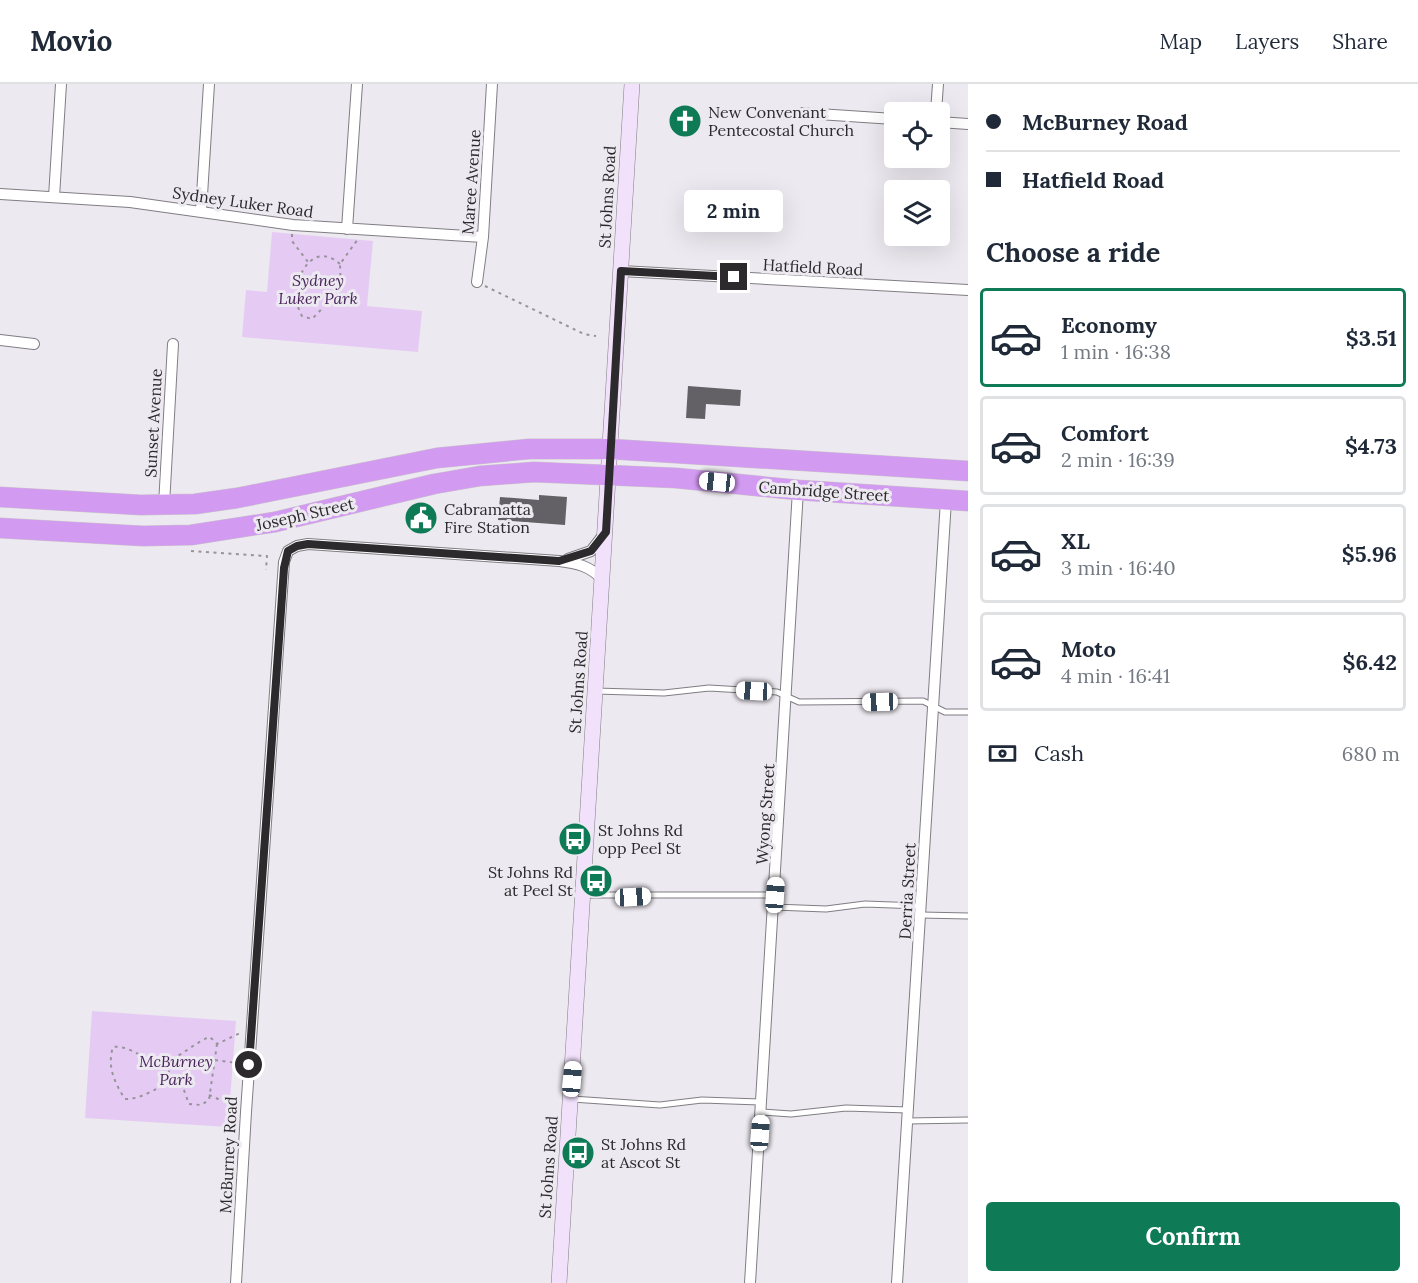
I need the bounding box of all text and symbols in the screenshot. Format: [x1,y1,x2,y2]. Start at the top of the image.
text: Movio [30,23,112,59]
text: Map [1159,28,1202,55]
text: Layers [1235,28,1299,55]
text: Share [1332,28,1388,55]
place label: New Convenant Pentecostal Church [708,102,854,140]
map controls [884,102,950,246]
button: locate [884,102,950,168]
church icon: New Convenant Pentecostal Church [667,103,703,139]
text: McBurney Road [1022,108,1188,136]
street label: Maree Avenue [457,128,485,235]
street label: St Johns Road [594,145,620,249]
text: Hatfield Road [1022,166,1164,194]
button: layers [884,180,950,246]
street label: Sydney Luker Road [171,182,315,222]
callout: 2 min [684,190,783,232]
text: 2 min [707,198,760,223]
text: Choose a ride [986,235,1160,269]
street label: Hatfield Road [762,254,864,280]
route end [720,263,747,290]
park label: Sydney Luker Park [278,270,358,308]
icon: car [989,311,1043,365]
text: Economy [1061,311,1157,339]
text: $3.51 [1346,324,1397,352]
text: 1 min · 16:38 [1061,339,1171,364]
street label: Sunset Avenue [140,368,166,478]
icon: car [989,419,1043,473]
text: Comfort [1061,419,1149,447]
text: $4.73 [1345,432,1397,460]
text: 2 min · 16:39 [1061,447,1175,472]
car [698,471,736,493]
street label: Cambridge Street [758,476,891,506]
street label: Joseph Street [253,493,357,535]
place label: Cabramatta Fire Station [444,499,531,537]
public building icon: Cabramatta Fire Station [403,500,439,536]
icon: car [989,527,1043,581]
text: XL [1061,527,1090,555]
text: $5.96 [1342,540,1397,568]
text: 3 min · 16:40 [1061,555,1176,580]
street label: St Johns Road [564,630,592,734]
icon: car [989,635,1043,689]
text: Moto [1061,635,1116,663]
text: $6.42 [1343,648,1397,676]
text: 4 min · 16:41 [1061,663,1170,688]
car [736,681,772,701]
car [862,692,898,712]
icon: cash [986,737,1019,770]
text: Cash [1034,739,1084,767]
text: 680 m [1342,741,1400,766]
street label: Wyong Street [751,762,779,865]
place label: St Johns Rd opp Peel St [598,820,684,858]
bus stop icon: St Johns Rd opp Peel St [557,821,593,857]
street label: Derria Street [894,841,920,940]
place label: St Johns Rd at Peel St [488,862,574,900]
bus stop icon: St Johns Rd at Peel St [578,863,614,899]
car [765,876,785,914]
car [615,887,651,907]
park label: McBurney Park [139,1051,213,1089]
route start [235,1051,262,1078]
car [561,1060,583,1098]
street label: McBurney Road [215,1096,241,1214]
car [750,1114,770,1152]
street label: St Johns Road [534,1115,562,1219]
place label: St Johns Rd at Ascot St [601,1134,687,1172]
bus stop icon: St Johns Rd at Ascot St [560,1135,596,1171]
button: Confirm [986,1202,1400,1271]

